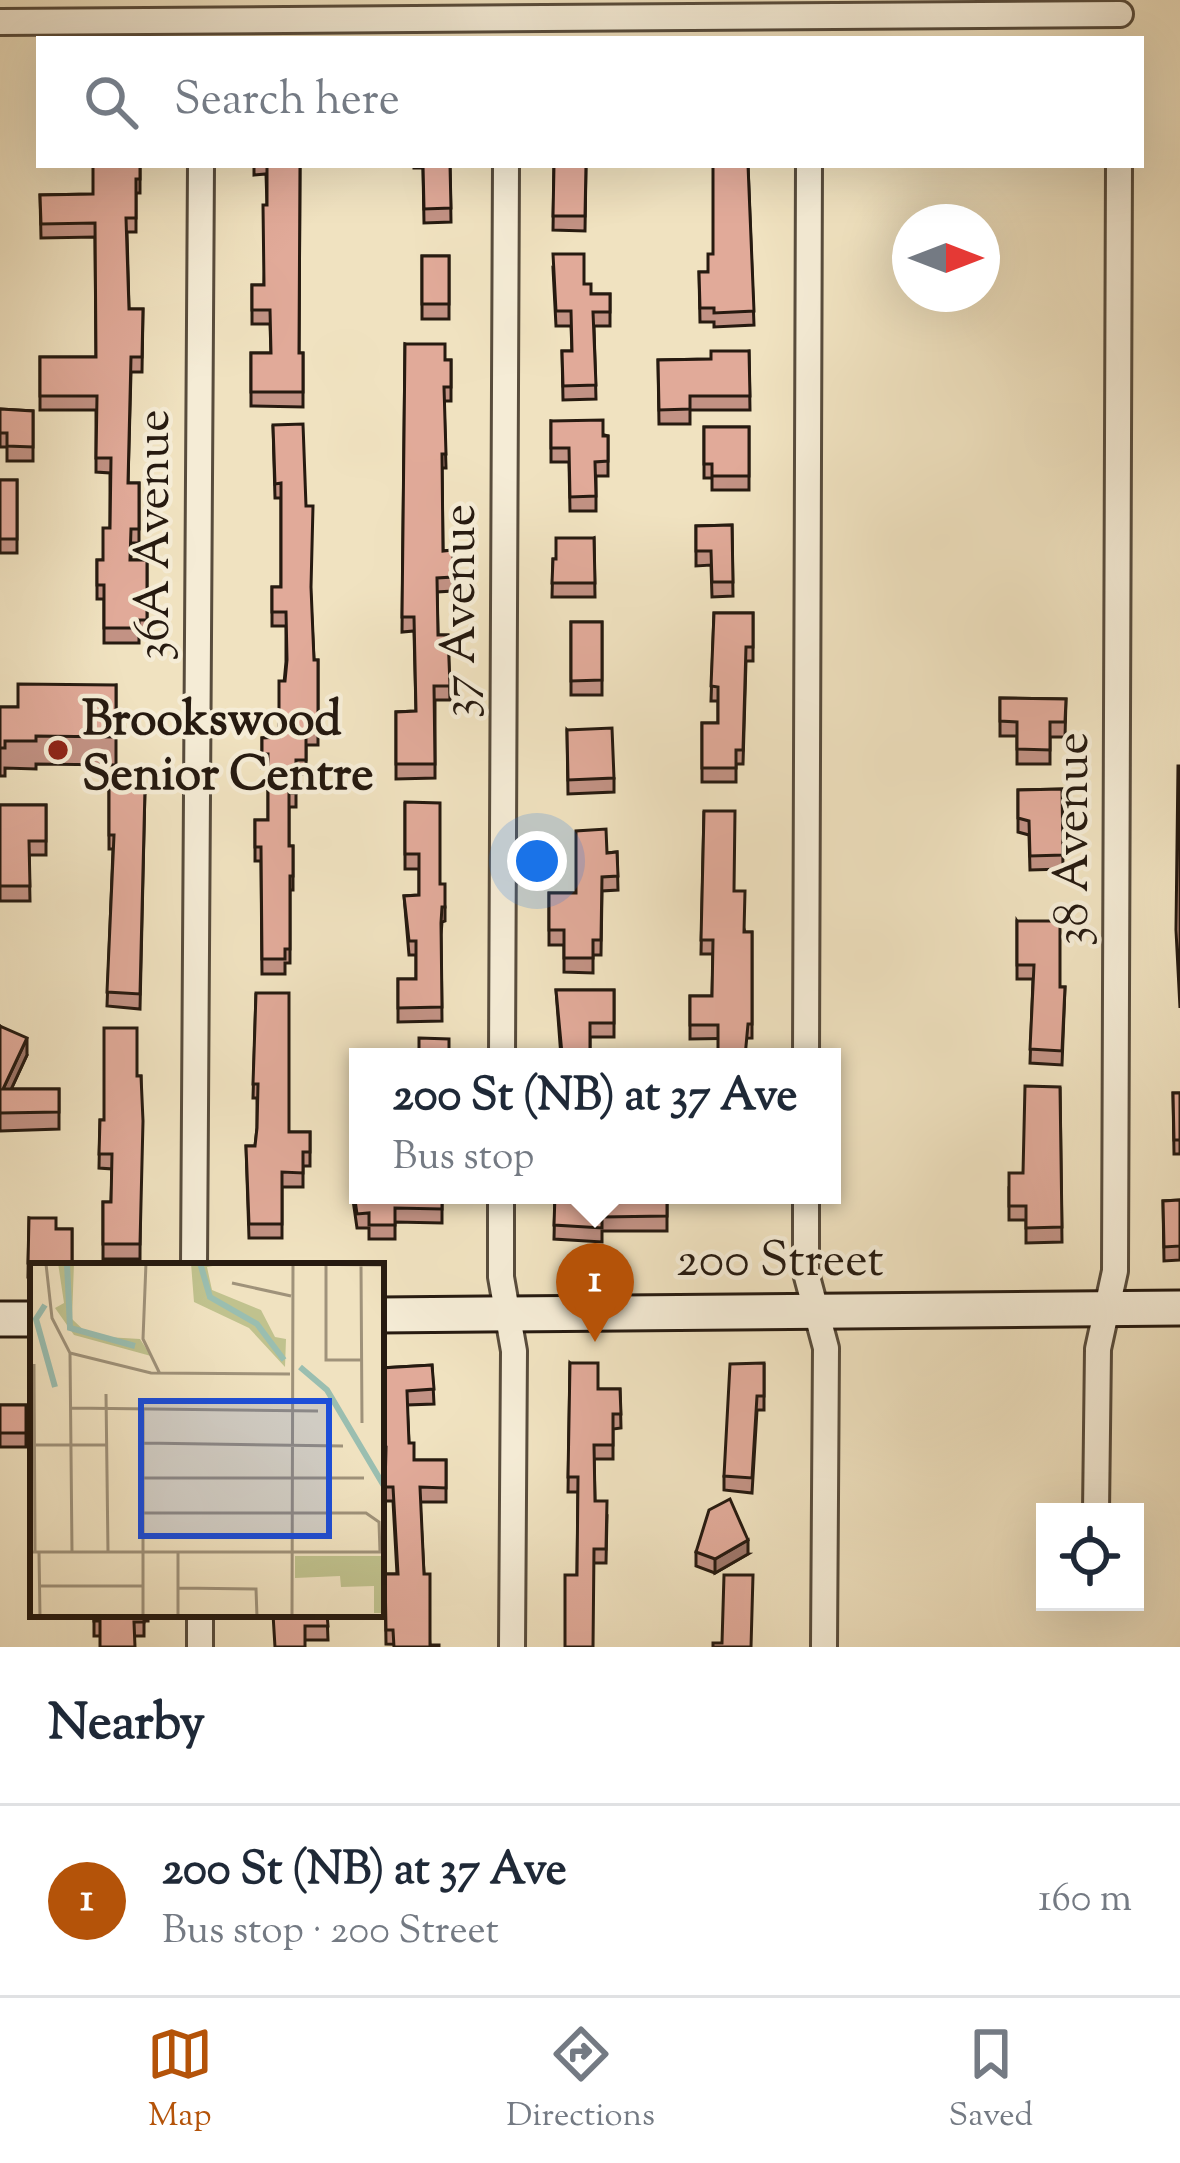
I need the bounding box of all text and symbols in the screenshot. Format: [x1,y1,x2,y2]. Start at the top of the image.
search box [36,36,1144,168]
icon: search [78,69,144,135]
text: Search here [174,70,400,135]
north arrow [892,204,1000,312]
street label: 36A Avenue [122,409,191,661]
street label: 37 Avenue [428,504,497,718]
place label: Brookswood Senior Centre [82,688,374,812]
street label: 38 Avenue [1041,732,1110,946]
marker: Brookswood Senior Centre [45,737,71,763]
your location [507,831,567,891]
popup [349,1048,841,1204]
text: 200 St (NB) at 37 Ave [393,1066,797,1131]
text: Bus stop [393,1131,535,1187]
street label: 200 Street [676,1229,884,1298]
pin: 1 [556,1243,634,1342]
inset map [30,1263,384,1617]
map controls [1036,1503,1144,1611]
button: locate [1036,1503,1144,1611]
text: Nearby [48,1689,205,1762]
text: 200 St (NB) at 37 Ave [162,1840,567,1905]
text: 1 [80,1873,94,1929]
text: 160 m [1038,1873,1132,1929]
text: Bus stop · 200 Street [162,1905,499,1961]
tab: Map [147,2021,213,2141]
tab: Directions [506,2021,655,2141]
tab: Saved [949,2021,1033,2141]

